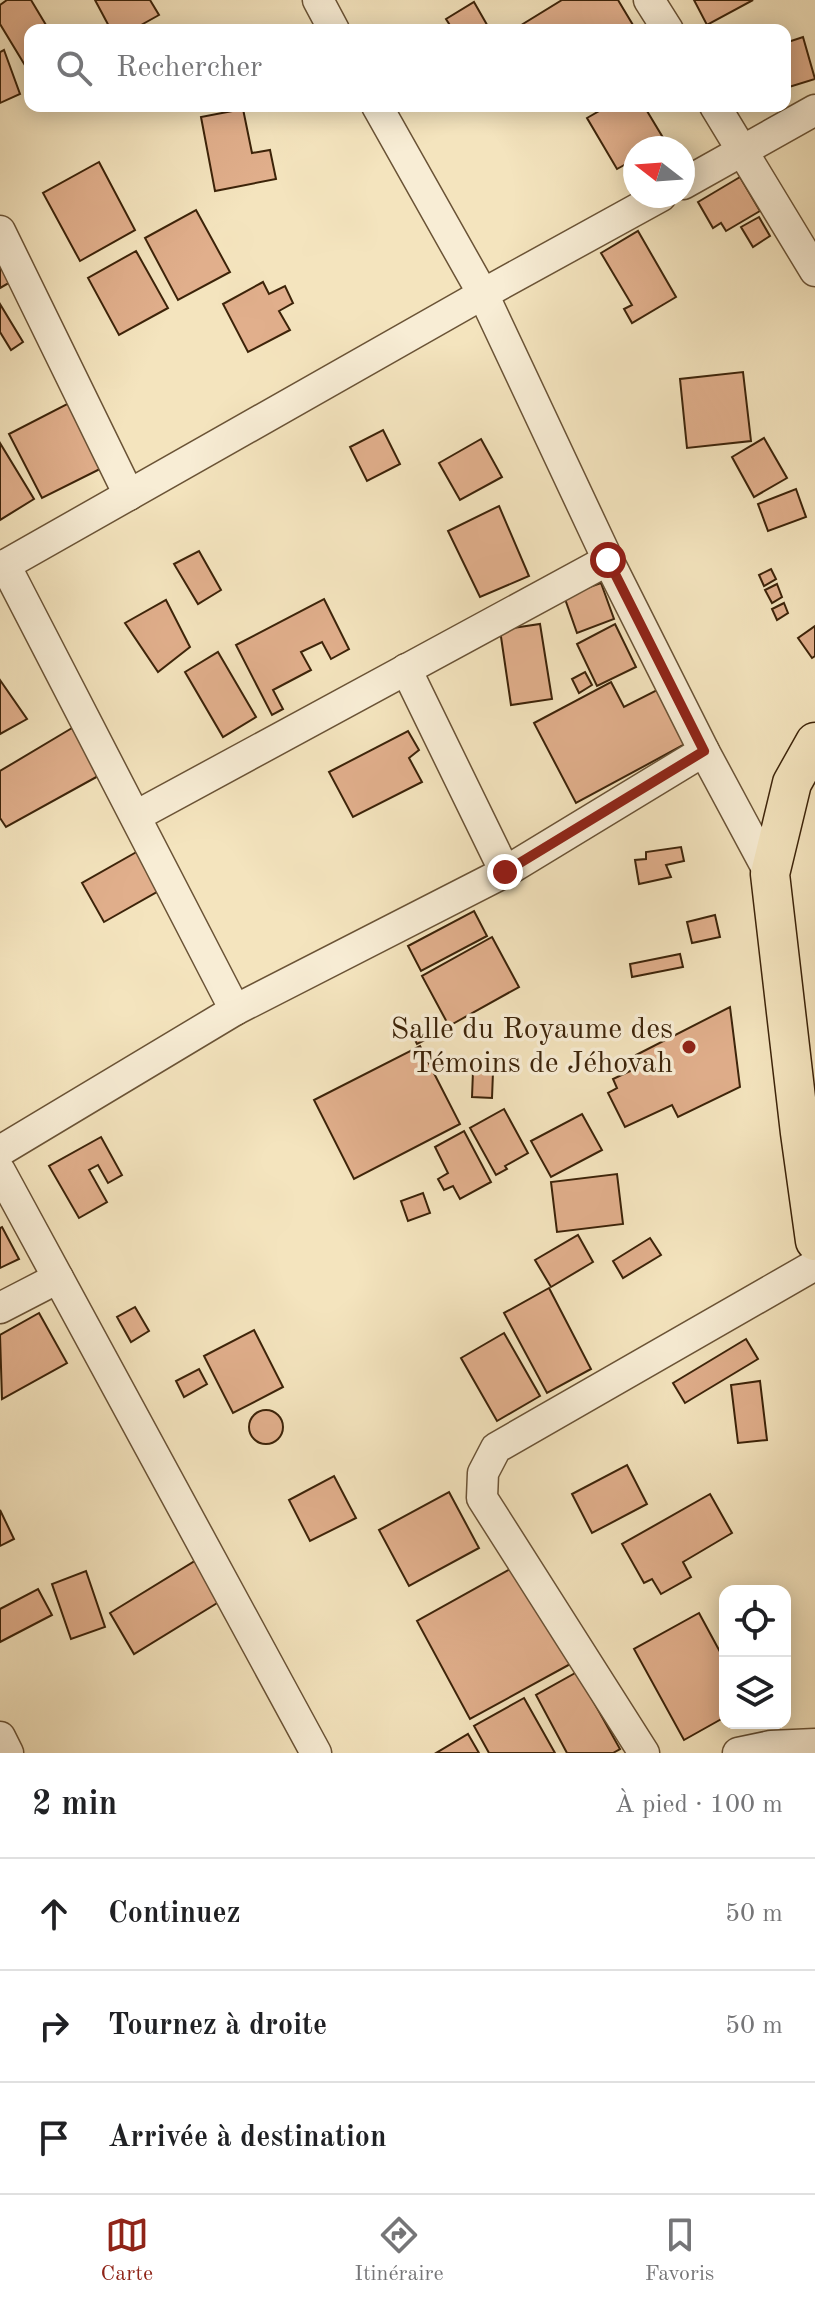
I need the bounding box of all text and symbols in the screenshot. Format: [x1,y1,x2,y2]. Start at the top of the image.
search box [24,24,791,112]
icon: search [52,46,96,90]
text: Rechercher [116,53,262,83]
north arrow [623,136,695,208]
route start [590,542,626,578]
route end [487,854,523,890]
place label: Salle du Royaume des Témoins de Jéhovah [390,1015,673,1079]
marker: Salle du Royaume des Témoins de Jéhovah [680,1038,698,1056]
map controls [719,1585,791,1729]
button: locate [719,1585,791,1657]
button: layers [719,1657,791,1729]
text: 2 min [32,1788,117,1822]
text: À pied · 100 m [615,1792,783,1818]
icon: ahead [32,1892,76,1936]
text: Continuez [108,1899,241,1929]
text: 50 m [725,1901,783,1927]
icon: right [32,2004,76,2048]
text: Tournez à droite [108,2011,327,2041]
text: 50 m [725,2013,783,2039]
icon: arrive [32,2116,76,2160]
text: Arrivée à destination [108,2123,387,2153]
tab: Carte [101,2213,153,2288]
tab: Itinéraire [354,2213,444,2288]
tab: Favoris [645,2213,714,2288]

